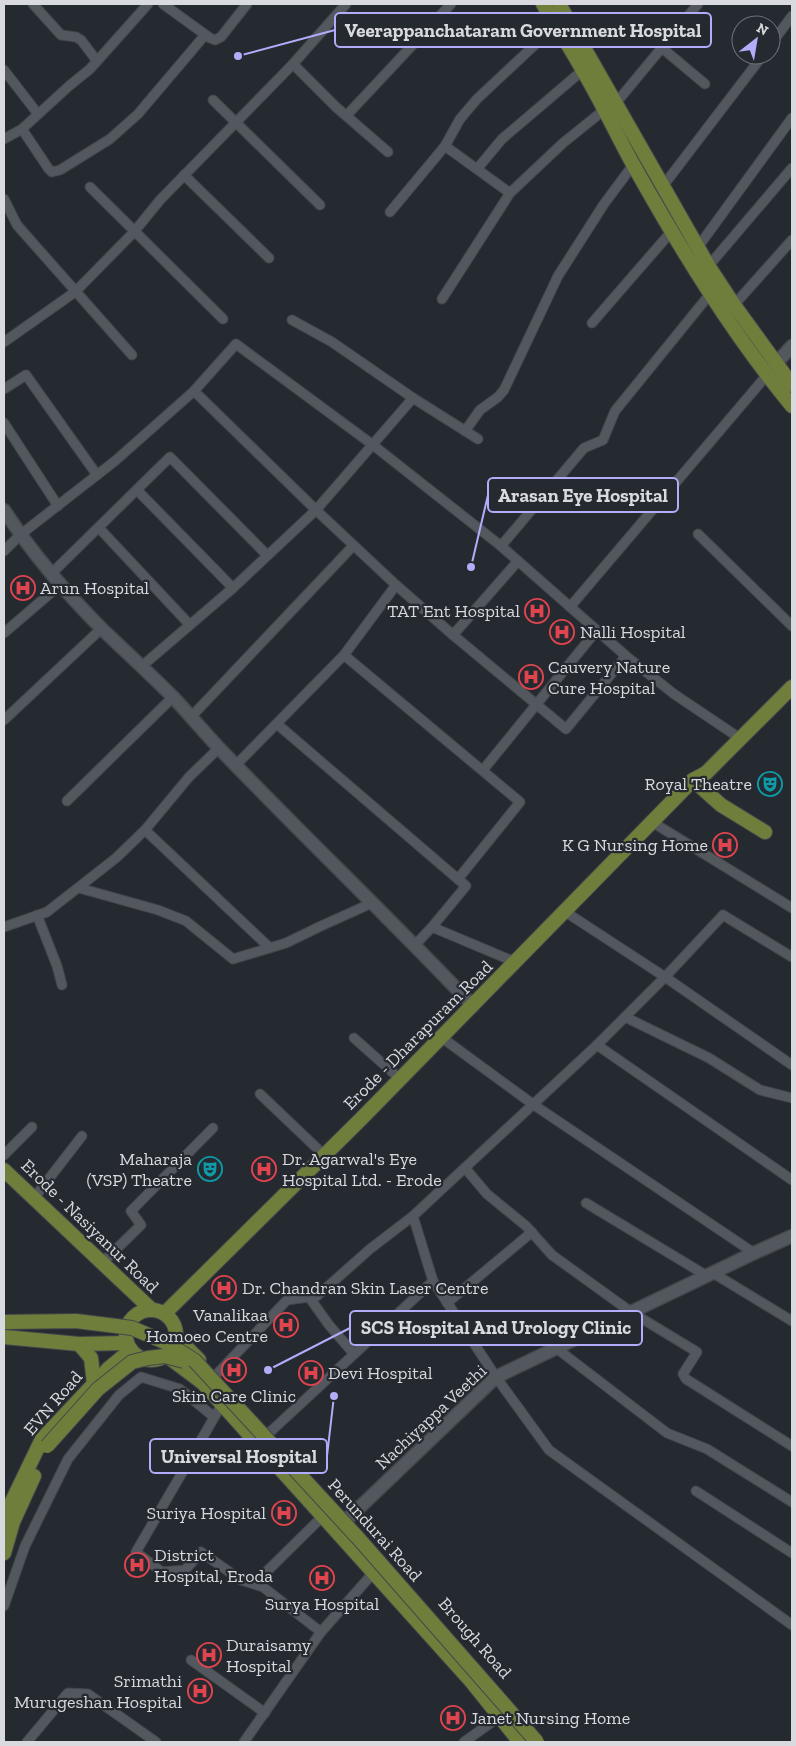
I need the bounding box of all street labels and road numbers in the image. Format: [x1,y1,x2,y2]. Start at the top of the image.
street label: Erode - Dharapuram Road [339,956,497,1114]
street label: Erode - Nasiyanur Road [17,1155,163,1297]
street label: Nachiyappa Veethi [371,1360,491,1474]
street label: EVN Road [19,1366,87,1440]
street label: Perundurai Road [323,1474,427,1586]
street label: Brough Road [434,1593,516,1683]

